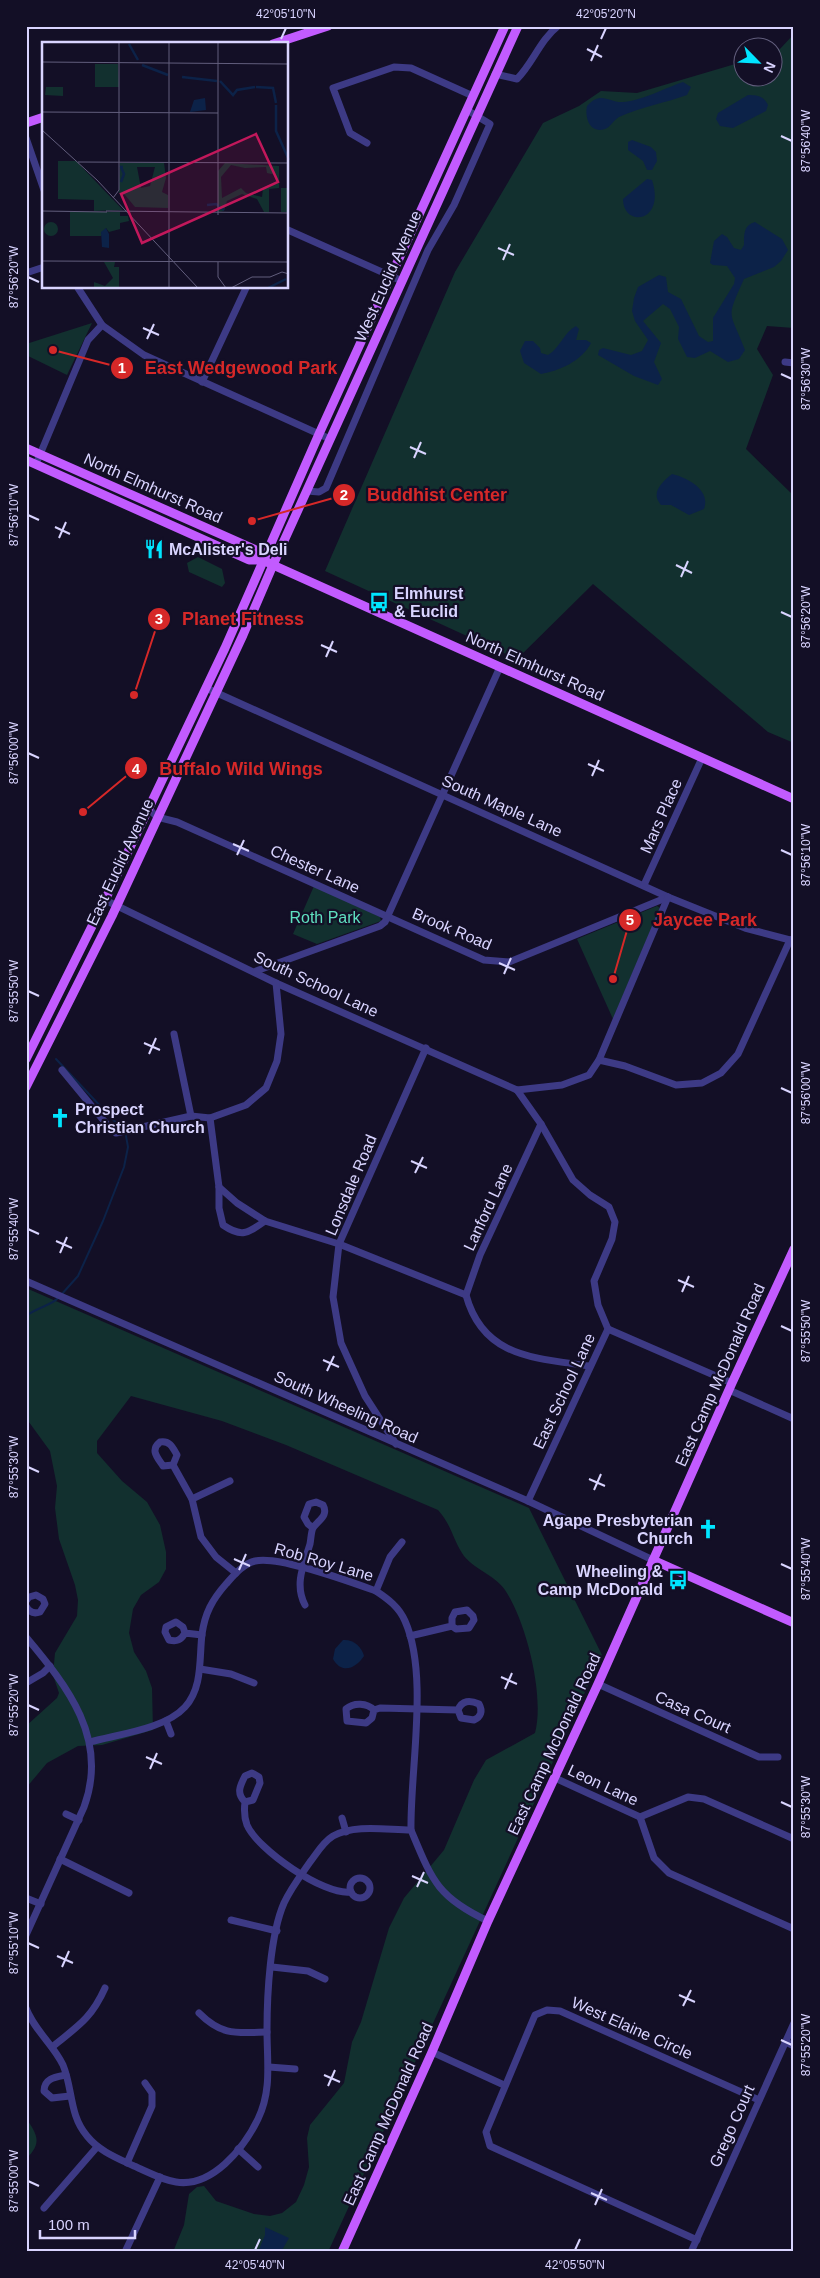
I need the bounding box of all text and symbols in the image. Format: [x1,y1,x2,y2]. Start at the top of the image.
text: 42°05'10"N [256,7,316,21]
text: 42°05'20"N [576,7,636,21]
north arrow [732,38,782,88]
inset map [42,42,289,289]
text: N [761,59,779,75]
text: 87°56'40"W [799,109,813,172]
street label: West Euclid Avenue [351,208,425,344]
text: 87°56'20"W [7,245,21,308]
text: 87°56'30"W [799,347,813,410]
callout: East Wedgewood Park [109,352,347,385]
text: East Wedgewood Park [145,358,338,378]
text: 1 [118,359,126,376]
street label: North Elmhurst Road [81,450,225,526]
callout: Buddhist Center [332,478,517,511]
text: 87°56'10"W [7,483,21,546]
text: Buddhist Center [367,485,507,505]
text: 2 [340,486,348,503]
restaurant icon: McAlister's Deli [143,538,165,560]
place label: McAlister's Deli [169,541,288,558]
place label: Elmhurst & Euclid [394,585,464,620]
text: 87°56'20"W [799,585,813,648]
bus stop icon: Elmhurst & Euclid [368,591,390,613]
callout: Planet Fitness [147,602,314,635]
text: Planet Fitness [182,609,304,629]
text: 3 [155,610,163,627]
street label: North Elmhurst Road [463,628,607,704]
text: 87°56'00"W [7,721,21,784]
callout: Buffalo Wild Wings [124,752,333,785]
text: Buffalo Wild Wings [159,759,323,779]
text: 4 [132,760,141,777]
street label: South Maple Lane [439,772,565,840]
street label: Mars Place [637,776,685,856]
street label: East Euclid Avenue [83,796,157,928]
text: 87°56'10"W [799,823,813,886]
street label: Chester Lane [268,842,362,896]
callout: Jaycee Park [618,903,767,936]
street label: Brook Road [410,905,494,953]
park label: Roth Park [289,909,362,926]
text: Jaycee Park [653,910,758,930]
text: 5 [626,911,634,928]
street label: South School Lane [251,948,381,1020]
text: 87°55'50"W [7,959,21,1022]
text: 87°56'00"W [799,1061,813,1124]
place label: Prospect Christian Church [75,1101,205,1136]
church icon: Prospect Christian Church [49,1107,71,1129]
street label: Lonsdale Road [322,1132,380,1238]
street label: Lanford Lane [460,1161,516,1253]
text: 87°55'40"W [7,1197,21,1260]
street label: East Camp McDonald Road [672,1281,768,1469]
text: 87°55'50"W [799,1299,813,1362]
street label: East School Lane [530,1330,598,1451]
street label: South Wheeling Road [271,1368,421,1446]
text: 87°55'30"W [7,1435,21,1498]
place label: Agape Presbyterian Church [543,1512,693,1547]
church icon: Agape Presbyterian Church [697,1518,719,1540]
text: 87°55'40"W [799,1537,813,1600]
street label: Rob Roy Lane [272,1540,376,1584]
place label: Wheeling & Camp McDonald [538,1563,663,1598]
bus stop icon: Wheeling & Camp McDonald [667,1569,689,1591]
street label: East Camp McDonald Road [504,1651,604,1837]
text: 87°55'20"W [7,1673,21,1736]
street label: Casa Court [653,1688,734,1736]
street label: Leon Lane [565,1761,641,1809]
text: 87°55'30"W [799,1775,813,1838]
text: 87°55'10"W [7,1911,21,1974]
street label: West Elaine Circle [569,1994,695,2062]
text: 87°55'20"W [799,2013,813,2076]
street label: East Camp McDonald Road [340,2020,436,2208]
street label: Grego Court [706,2082,758,2170]
text: 87°55'00"W [7,2149,21,2212]
scale bar [40,2208,135,2240]
text: 100 m [48,2216,90,2233]
text: 42°05'40"N [225,2258,285,2272]
text: 42°05'50"N [545,2258,605,2272]

